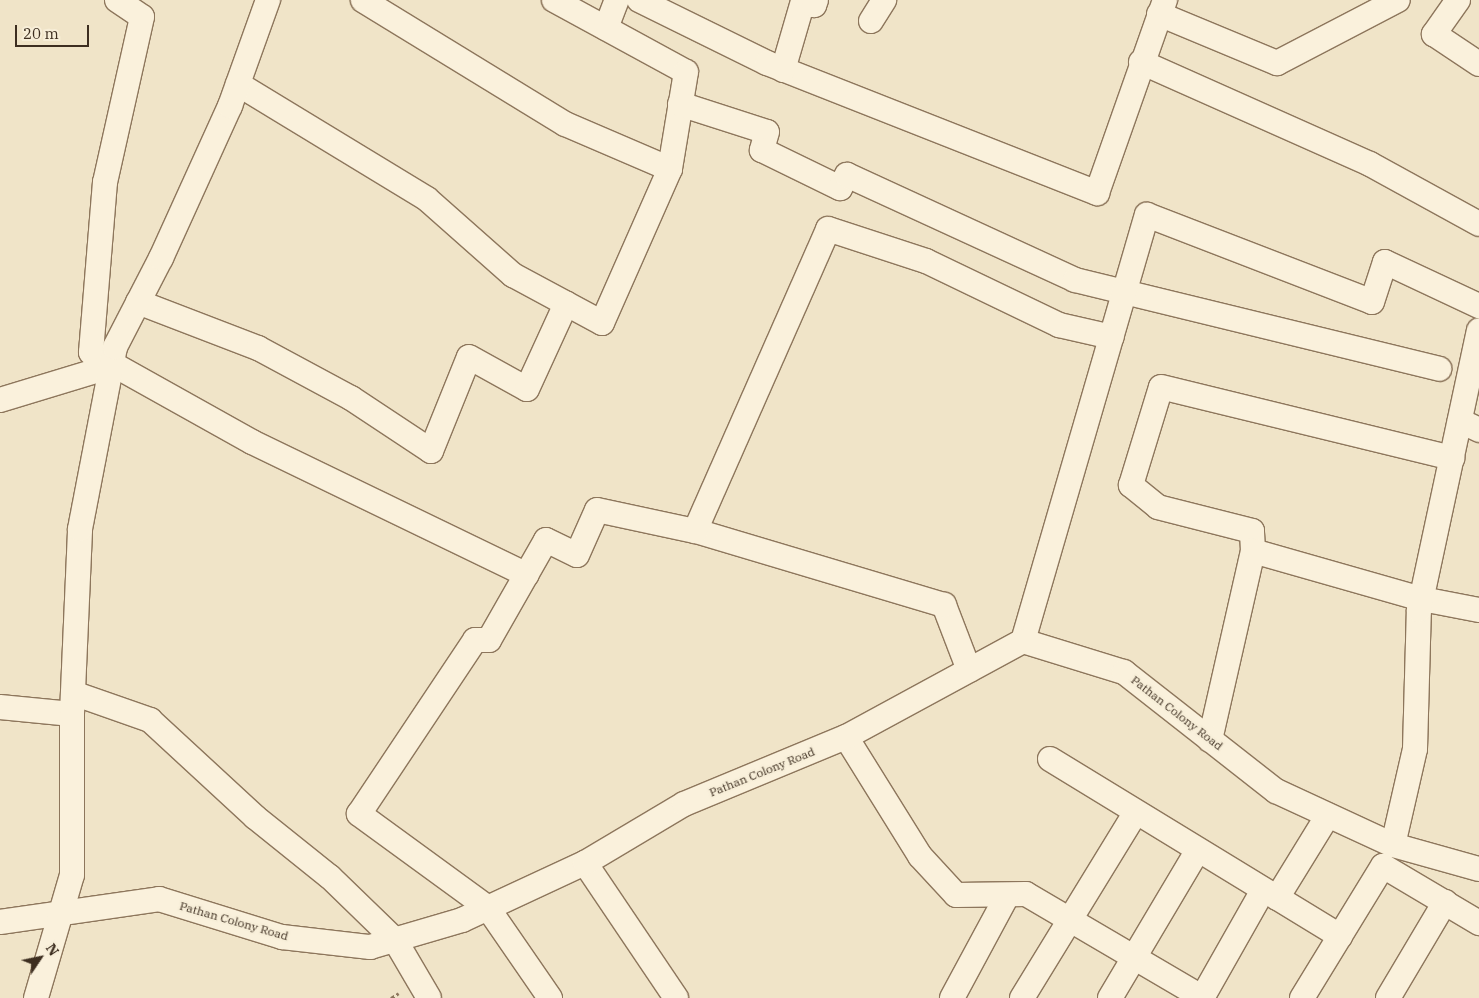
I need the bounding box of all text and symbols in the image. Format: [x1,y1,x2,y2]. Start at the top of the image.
scale bar [18,15,91,47]
text: 20 m [23,24,59,43]
street label: Pathan Colony Road [1128,673,1226,753]
street label: Pathan Colony Road [707,744,817,800]
street label: Pathan Colony Road [178,899,290,943]
north arrow [15,933,65,983]
text: N [42,940,63,959]

